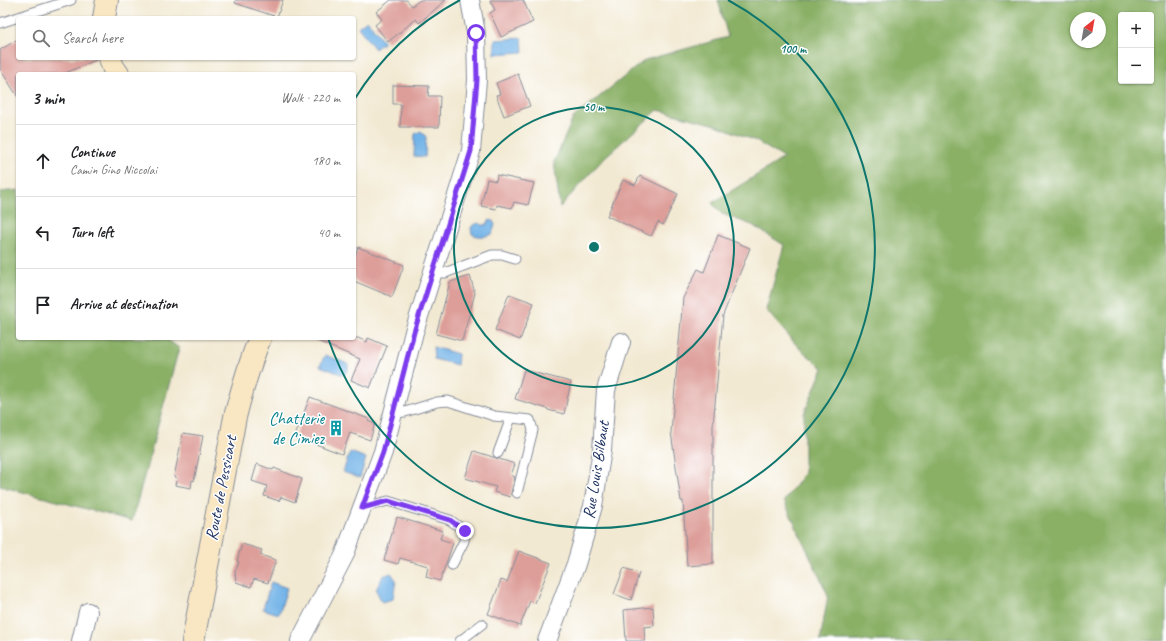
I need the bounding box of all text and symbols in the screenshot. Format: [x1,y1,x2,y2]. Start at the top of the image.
north arrow [1070,12,1106,48]
map controls [1118,12,1154,84]
button: + [1118,12,1154,48]
search box [16,16,356,60]
route start [467,24,485,42]
icon: search [30,27,52,49]
text: Search here [62,29,123,48]
text: 100 m [780,41,807,57]
button: − [1118,48,1154,84]
text: 3 min [32,88,65,109]
text: Walk · 220 m [281,90,340,106]
text: 50 m [584,99,605,115]
text: Continue [70,143,115,162]
icon: ahead [32,150,54,172]
text: 180 m [312,153,340,169]
text: Camin Gino Niccolai [70,162,157,178]
icon: left [32,222,54,244]
text: Turn left [70,223,113,242]
text: 40 m [318,225,340,241]
centre of rings [587,240,601,254]
icon: arrive [32,294,54,316]
text: Arrive at destination [70,295,177,314]
place label: Chatterie de Cimiez [269,408,326,449]
street label: Rue Louis Bilbaut [578,417,614,520]
building icon: Chatterie de Cimiez [327,419,345,437]
street label: Route de Pessicart [201,432,242,542]
route end [456,522,474,540]

